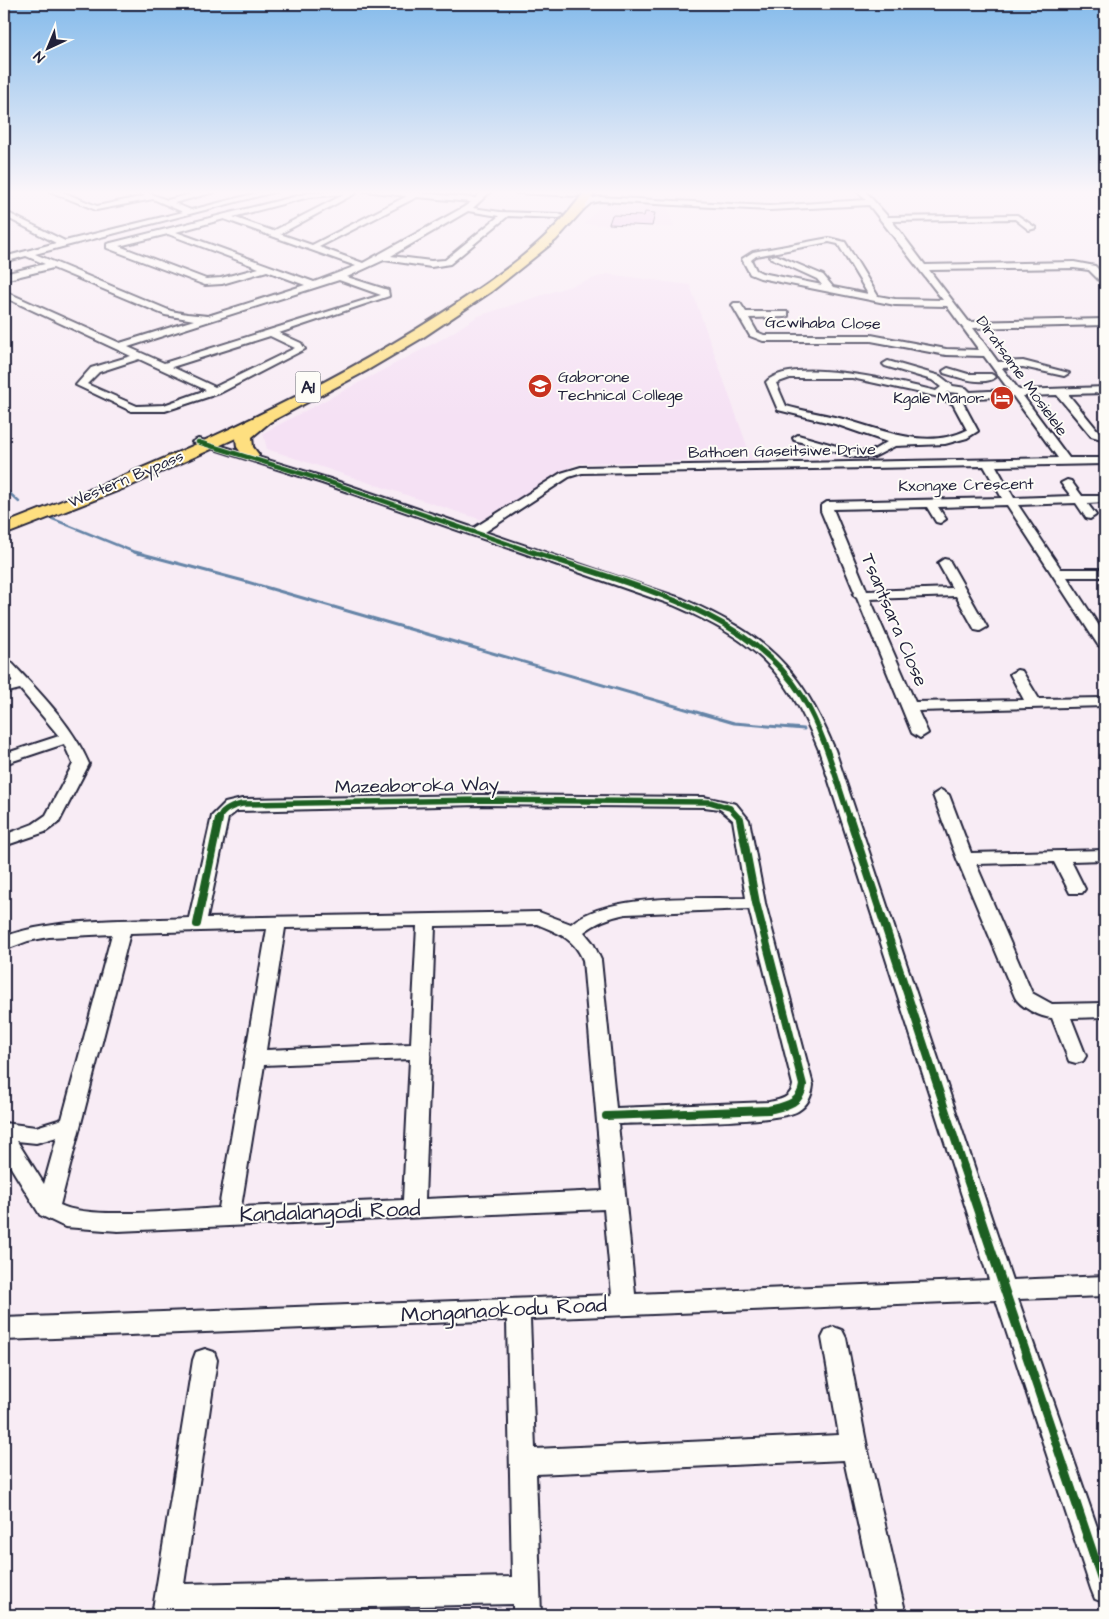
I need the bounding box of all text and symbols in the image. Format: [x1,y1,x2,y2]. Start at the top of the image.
north arrow [22,22,72,72]
text: N [29,46,50,67]
street label: Gcwihaba Close [765,311,881,335]
street label: Diratsame Mosielele [971,311,1073,441]
place label: Gaborone Technical College [558,366,684,407]
road number: A1 [296,372,320,402]
school or university icon: Gaborone Technical College [527,373,553,399]
hotel icon: Kgale Manor [989,385,1015,411]
place label: Kgale Manor [893,387,984,410]
street label: Bathoen Gaseitsiwe Drive [688,438,876,464]
street label: Western Bypass [65,445,187,514]
street label: Kxongxe Crescent [898,473,1034,498]
street label: Tsantsara Close [854,549,934,691]
street label: Mazeaboroka Way [335,771,500,802]
street label: Kandalangodi Road [239,1193,421,1232]
street label: Monganaokodu Road [400,1289,608,1332]

